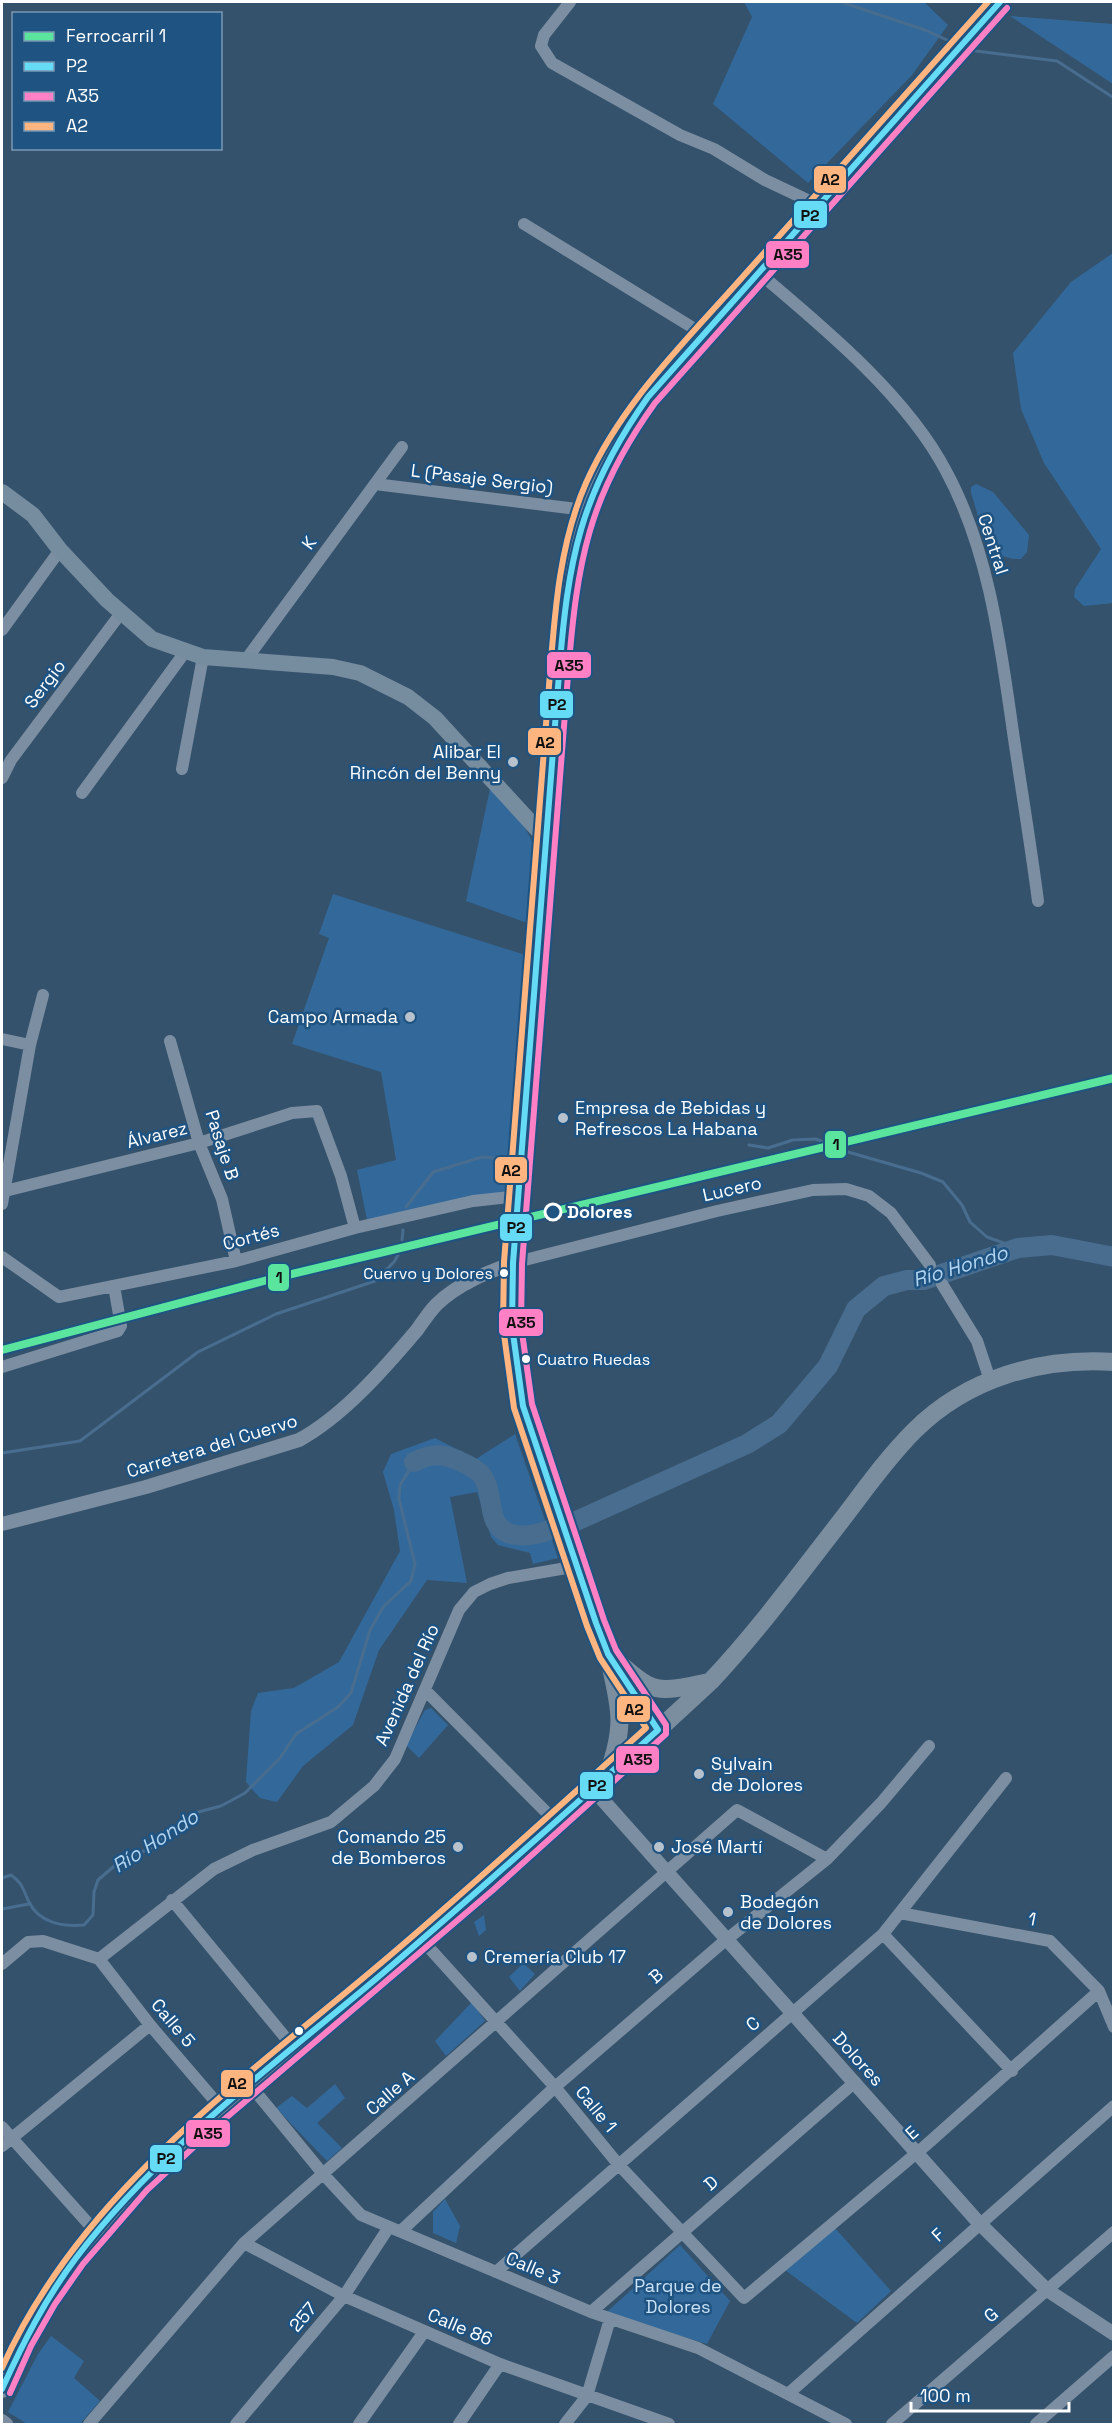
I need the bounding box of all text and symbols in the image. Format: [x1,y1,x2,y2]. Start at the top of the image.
legend [12,12,222,150]
text: Ferrocarril 1 [66,24,166,47]
text: P2 [66,54,88,77]
text: A35 [66,84,99,107]
text: A2 [66,114,88,137]
line badge: A2 [813,165,847,194]
text: A2 [820,169,840,190]
line badge: P2 [793,200,828,229]
text: P2 [800,205,820,226]
line badge: A35 [765,240,810,269]
text: A35 [773,244,803,265]
street label: L (Pasaje Sergio) [410,458,554,499]
street label: Central [973,511,1014,577]
street label: K [296,531,321,554]
line badge: A35 [546,651,592,679]
street label: Sergio [19,655,70,713]
text: A35 [554,655,584,676]
line badge: P2 [539,690,574,719]
text: P2 [547,694,567,715]
line badge: A2 [527,727,562,756]
text: A2 [535,732,555,753]
place label: Alibar El Rincón del Benny [350,740,501,784]
marker: Alibar El Rincón del Benny [506,755,520,769]
place label: Campo Armada [268,1005,398,1028]
marker: Campo Armada [403,1010,417,1024]
place label: Empresa de Bebidas y Refrescos La Habana [575,1096,766,1140]
street label: Pasaje B [200,1107,245,1183]
marker: Empresa de Bebidas y Refrescos La Habana [556,1111,570,1125]
street label: Álvarez [124,1116,190,1153]
line badge: 1 [824,1130,847,1159]
text: 1 [832,1134,840,1155]
line badge: A2 [494,1156,528,1184]
text: A2 [501,1160,521,1181]
street label: Lucero [700,1171,764,1206]
place label: Dolores [567,1200,632,1223]
marker: Dolores [544,1203,562,1221]
line badge: P2 [499,1213,533,1242]
text: P2 [506,1217,526,1238]
street label: Cortés [220,1218,282,1255]
water label: Río Hondo [909,1239,1011,1293]
line badge: 1 [267,1263,290,1292]
place label: Cuervo y Dolores [363,1263,493,1284]
text: 1 [275,1267,283,1288]
marker: Cuervo y Dolores [498,1267,510,1279]
line badge: A35 [498,1308,544,1337]
text: A35 [506,1312,536,1333]
place label: Cuatro Ruedas [537,1349,650,1370]
marker: Cuatro Ruedas [520,1353,532,1365]
street label: Carretera del Cuervo [124,1409,300,1482]
street label: Avenida del Río [369,1620,444,1749]
line badge: A2 [616,1695,651,1723]
text: A2 [624,1699,644,1720]
line badge: A35 [615,1745,660,1774]
text: A35 [623,1749,653,1770]
place label: Sylvain de Dolores [711,1752,803,1796]
marker: Sylvain de Dolores [692,1767,706,1781]
line badge: P2 [579,1771,614,1800]
text: P2 [587,1775,607,1796]
water label: Río Hondo [107,1803,204,1879]
place label: Comando 25 de Bomberos [331,1825,446,1869]
place label: José Martí [671,1835,763,1858]
marker: Comando 25 de Bomberos [451,1840,465,1854]
marker: José Martí [652,1840,666,1854]
place label: Bodegón de Dolores [740,1890,832,1934]
marker: Bodegón de Dolores [721,1905,735,1919]
street label: 1 [1026,1907,1038,1931]
place label: Cremería Club 17 [484,1945,626,1968]
marker: Cremería Club 17 [465,1950,479,1964]
street label: B [644,1963,668,1988]
street label: Calle 5 [146,1994,200,2052]
street label: C [741,2011,765,2036]
unlabelled marker [293,2025,305,2037]
street label: Dolores [828,2027,889,2091]
street label: Calle A [361,2065,419,2120]
line badge: A2 [220,2069,254,2098]
text: A2 [227,2073,247,2094]
street label: Calle 1 [571,2081,622,2137]
line badge: A35 [185,2119,231,2148]
street label: E [900,2121,923,2145]
text: A35 [193,2123,223,2144]
line badge: P2 [149,2144,183,2173]
text: P2 [156,2148,176,2169]
street label: D [699,2170,723,2195]
street label: F [926,2223,949,2246]
street label: Calle 3 [503,2246,564,2289]
park label: Parque de Dolores [634,2274,722,2318]
street label: 257 [284,2297,322,2336]
street label: G [979,2302,1003,2327]
street label: Calle 86 [424,2303,496,2350]
scale bar [911,2375,1068,2413]
text: 100 m [920,2384,971,2407]

